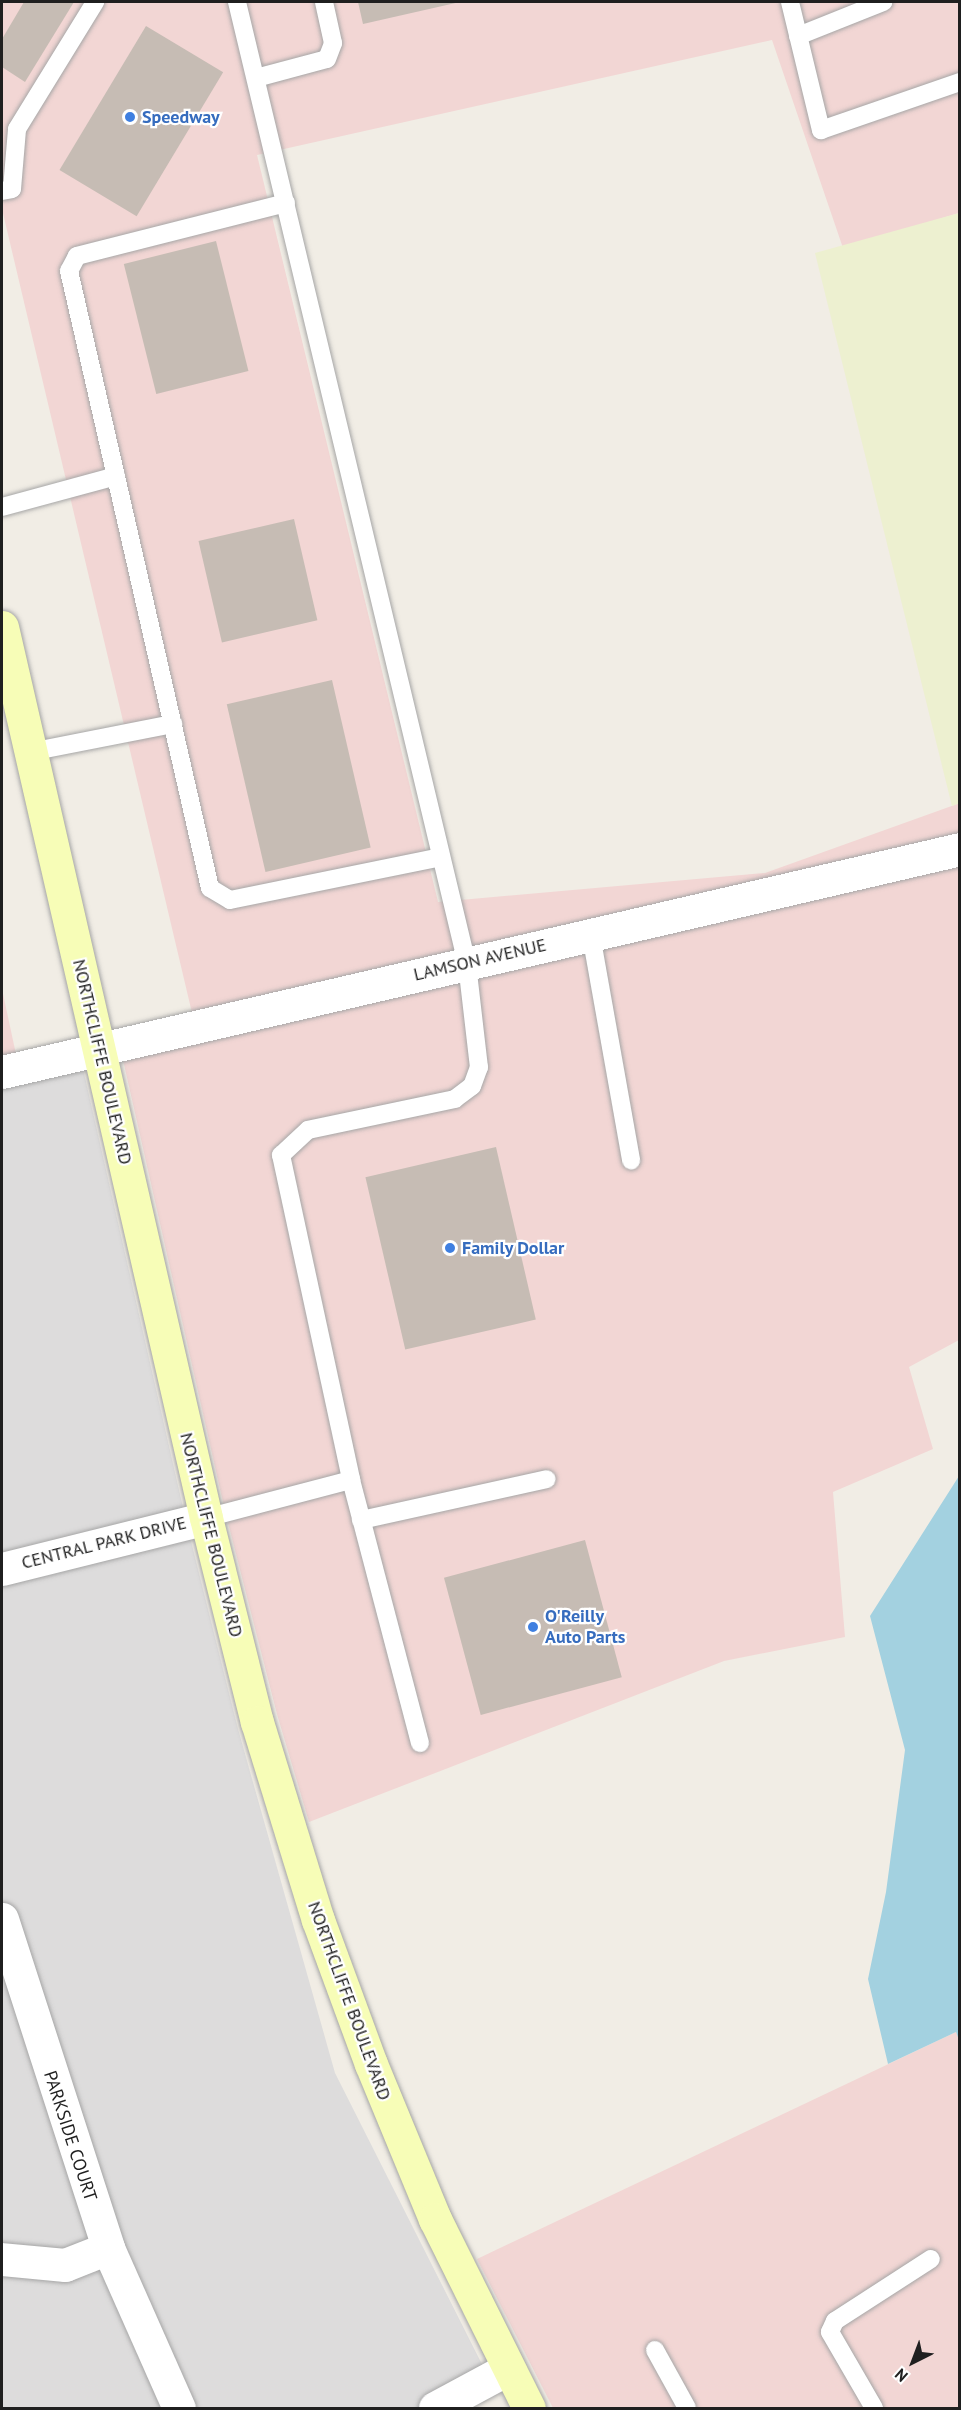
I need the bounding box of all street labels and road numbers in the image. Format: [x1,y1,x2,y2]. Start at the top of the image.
street label: LAMSON AVENUE [411,934,549,986]
street label: NORTHCLIFFE BOULEVARD [68,957,136,1167]
street label: NORTHCLIFFE BOULEVARD [175,1431,247,1639]
street label: CENTRAL PARK DRIVE [19,1512,189,1574]
street label: NORTHCLIFFE BOULEVARD [303,1899,395,2103]
street label: PARKSIDE COURT [39,2068,101,2204]

